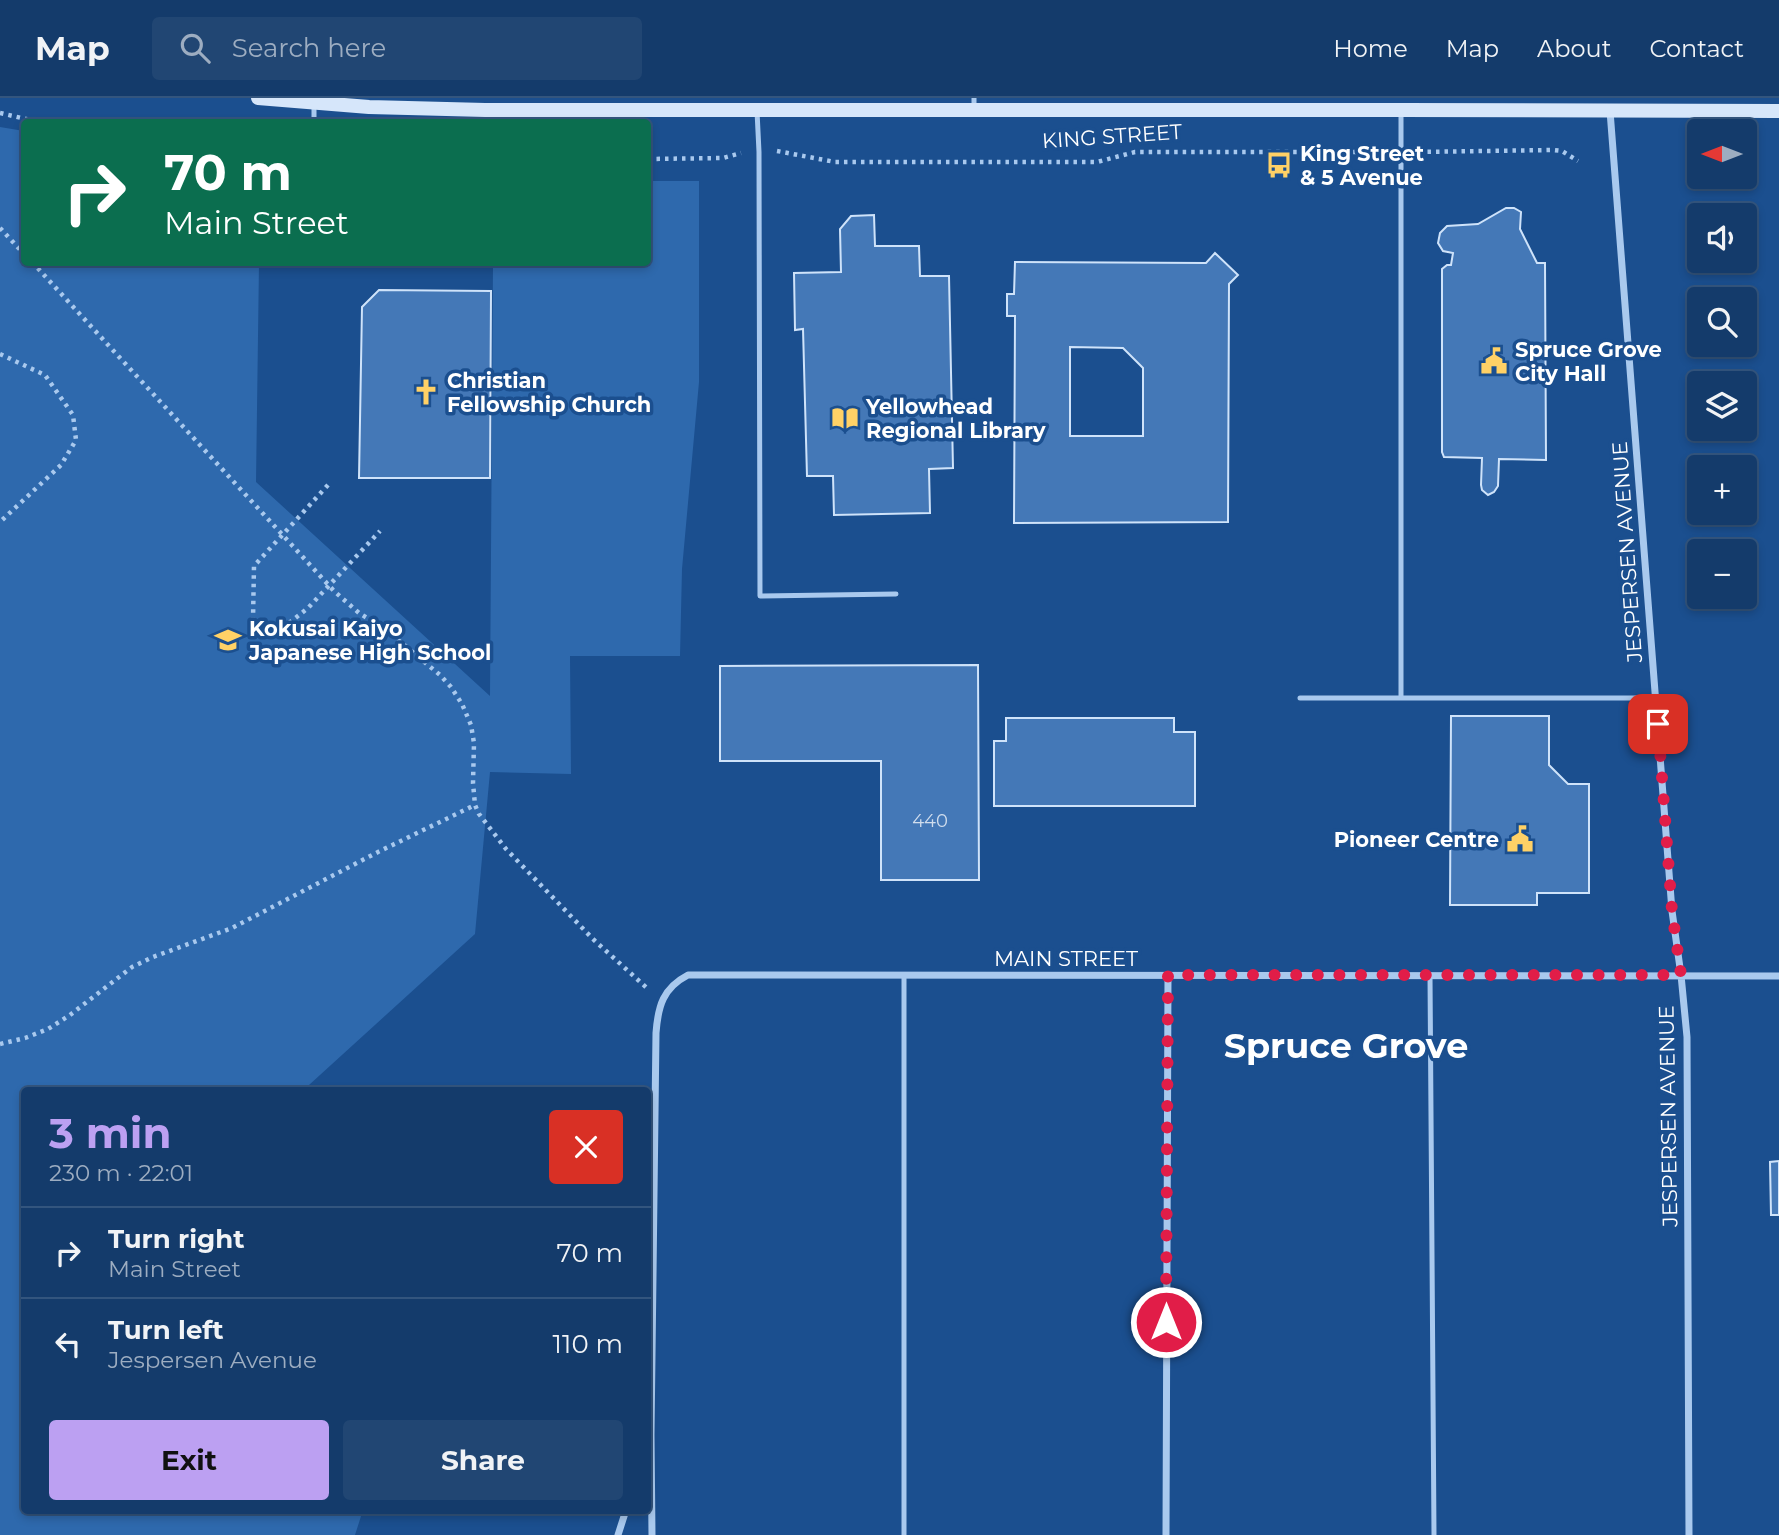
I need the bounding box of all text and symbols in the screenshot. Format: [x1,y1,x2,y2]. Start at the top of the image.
search box [152,17,642,80]
text: Map [35,28,110,68]
icon: search [176,29,214,67]
text: Search here [232,32,386,64]
text: Home [1333,34,1408,63]
text: Map [1446,34,1499,63]
text: About [1537,34,1611,63]
text: Contact [1649,34,1744,63]
street label: KING STREET [1041,119,1183,153]
north arrow [1687,119,1757,189]
map controls [1687,119,1757,609]
place label: King Street & 5 Avenue [1300,141,1424,190]
text: 70 m [164,143,292,202]
icon: right [49,147,140,238]
bus stop icon: King Street & 5 Avenue [1264,150,1294,180]
text: Main Street [164,203,349,242]
button: sound [1687,203,1757,273]
button: search [1687,287,1757,357]
place label: Spruce Grove City Hall [1515,337,1662,386]
public building icon: Spruce Grove City Hall [1479,346,1509,376]
place label: Christian Fellowship Church [447,368,651,417]
button: layers [1687,371,1757,441]
church icon: Christian Fellowship Church [411,377,441,407]
place label: Yellowhead Regional Library [865,394,1046,443]
library icon: Yellowhead Regional Library [830,403,860,433]
street label: JESPERSEN AVENUE [1607,441,1647,664]
button: + [1687,455,1757,525]
button: − [1687,539,1757,609]
place label: Kokusai Kaiyo Japanese High School [248,616,491,665]
school or university icon: Kokusai Kaiyo Japanese High School [213,625,243,655]
pin [1628,694,1688,754]
icon: arrive [1639,705,1677,743]
house number: 440 [912,810,948,832]
public building icon: Pioneer Centre [1505,824,1535,854]
place label: Pioneer Centre [1334,827,1499,852]
street label: MAIN STREET [994,946,1138,971]
street label: JESPERSEN AVENUE [1654,1005,1682,1228]
district label: Spruce Grove [1224,1024,1468,1067]
text: 3 min [49,1107,171,1159]
button: close [549,1110,623,1184]
text: 230 m · 22:01 [49,1159,193,1187]
text: Turn right [108,1223,244,1255]
icon: right [49,1234,87,1272]
text: 70 m [557,1237,623,1269]
text: Main Street [108,1255,241,1283]
position arrow [1129,1285,1203,1359]
text: Turn left [108,1314,224,1346]
icon: left [49,1325,87,1363]
text: 110 m [553,1328,623,1360]
text: Jespersen Avenue [108,1346,317,1374]
button: Exit [49,1420,329,1500]
button: Share [343,1420,623,1500]

